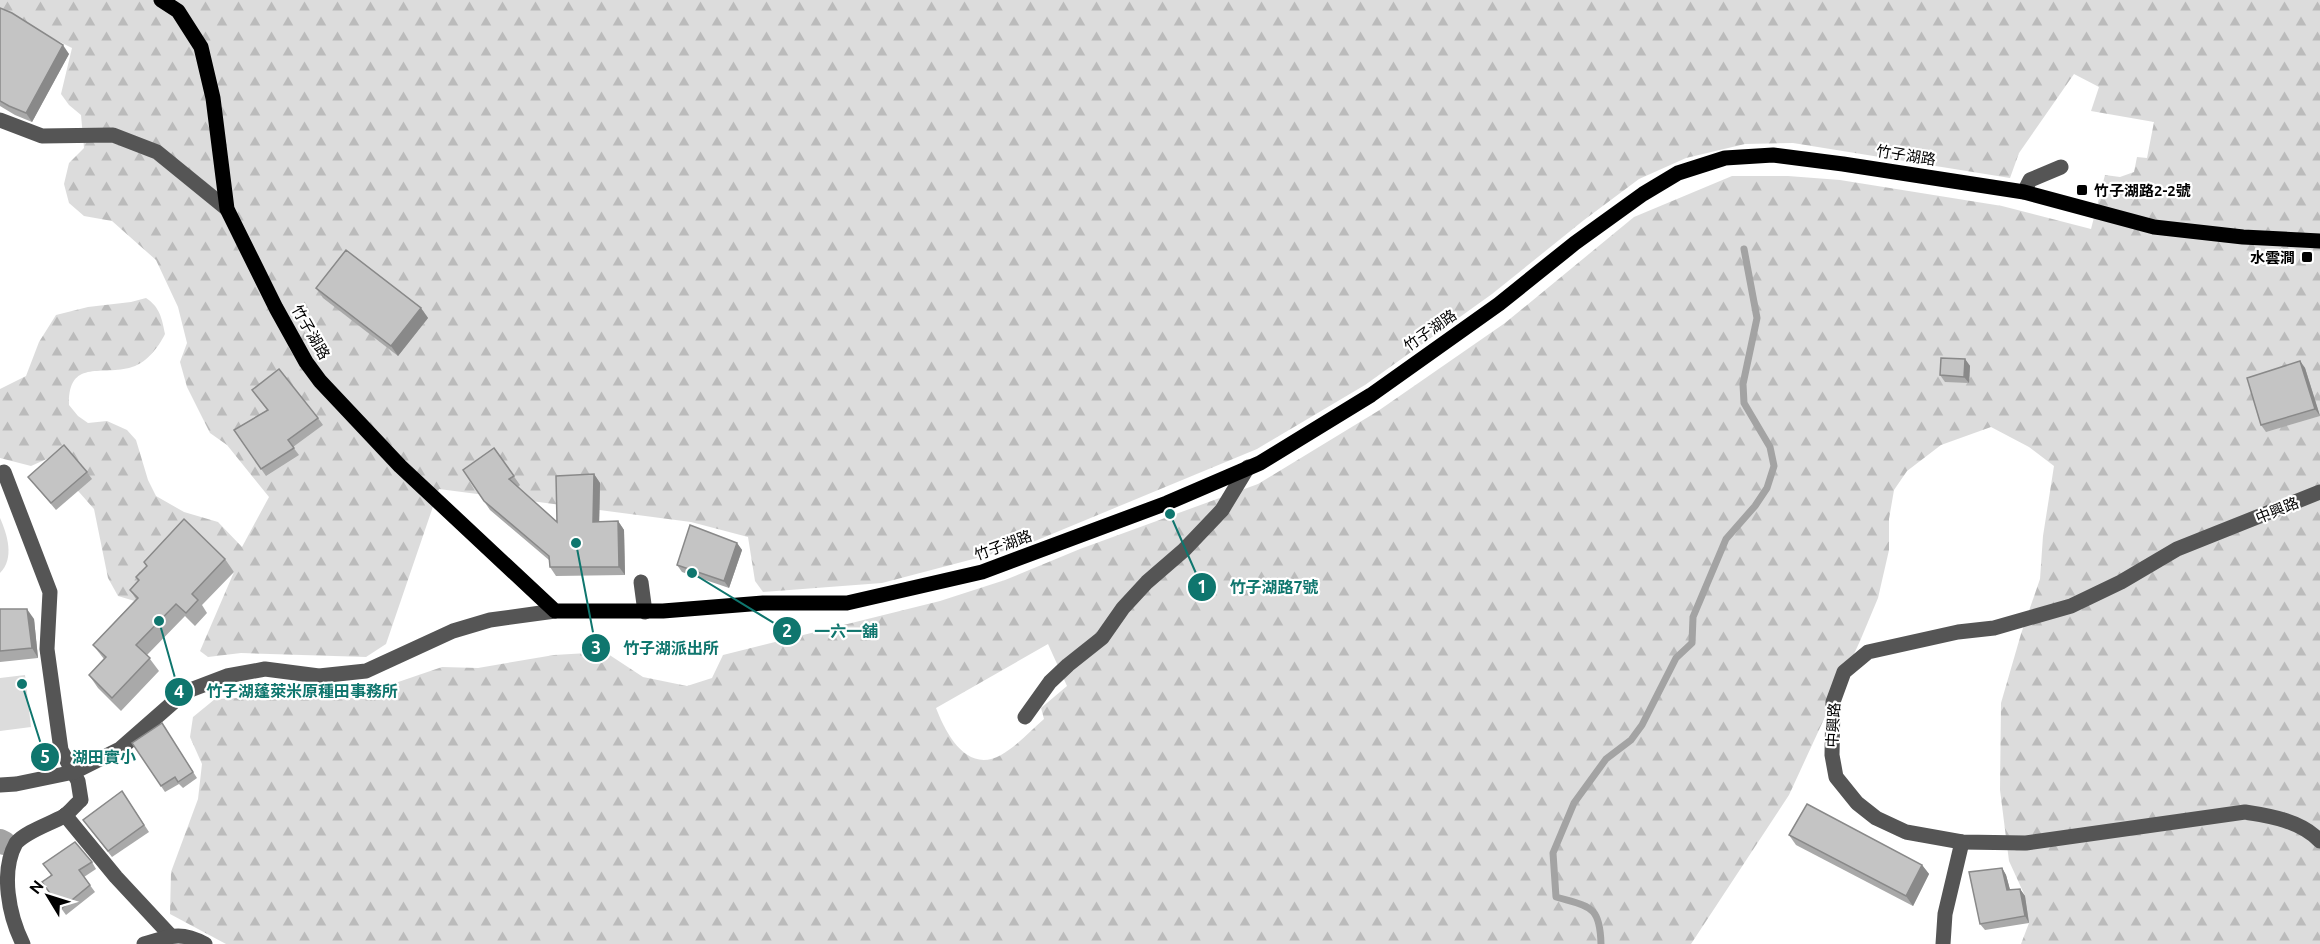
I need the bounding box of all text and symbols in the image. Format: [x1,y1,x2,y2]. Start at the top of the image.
street label: 竹子湖路 [1875,142,1937,168]
place label: 竹子湖路2-2號 [2094,182,2191,199]
marker: 竹子湖路2-2號 [2075,183,2089,197]
place label: 水雲澗 [2250,249,2295,266]
marker: 水雲澗 [2300,250,2314,264]
street label: 竹子湖路 [289,302,333,362]
street label: 竹子湖路 [1401,306,1459,354]
street label: 中興路 [2253,494,2301,526]
street label: 竹子湖路 [972,527,1034,563]
callout: 竹子湖路7號 [1187,570,1330,604]
text: 1 [1197,576,1207,596]
text: 竹子湖路7號 [1229,578,1319,596]
callout: 一六一舖 [772,614,890,648]
text: 2 [782,620,792,640]
text: 一六一舖 [814,622,878,640]
callout: 竹子湖派出所 [581,631,731,665]
text: 3 [591,637,601,657]
text: 竹子湖派出所 [623,639,719,657]
callout: 竹子湖蓬萊米原種田事務所 [164,675,410,709]
text: 4 [174,681,184,701]
text: 竹子湖蓬萊米原種田事務所 [206,682,398,700]
street label: 中興路 [1823,702,1843,748]
callout: 湖田實小 [30,740,148,774]
text: 5 [40,746,50,766]
text: 湖田實小 [72,748,136,766]
north arrow [18,866,78,926]
text: N [25,877,47,897]

